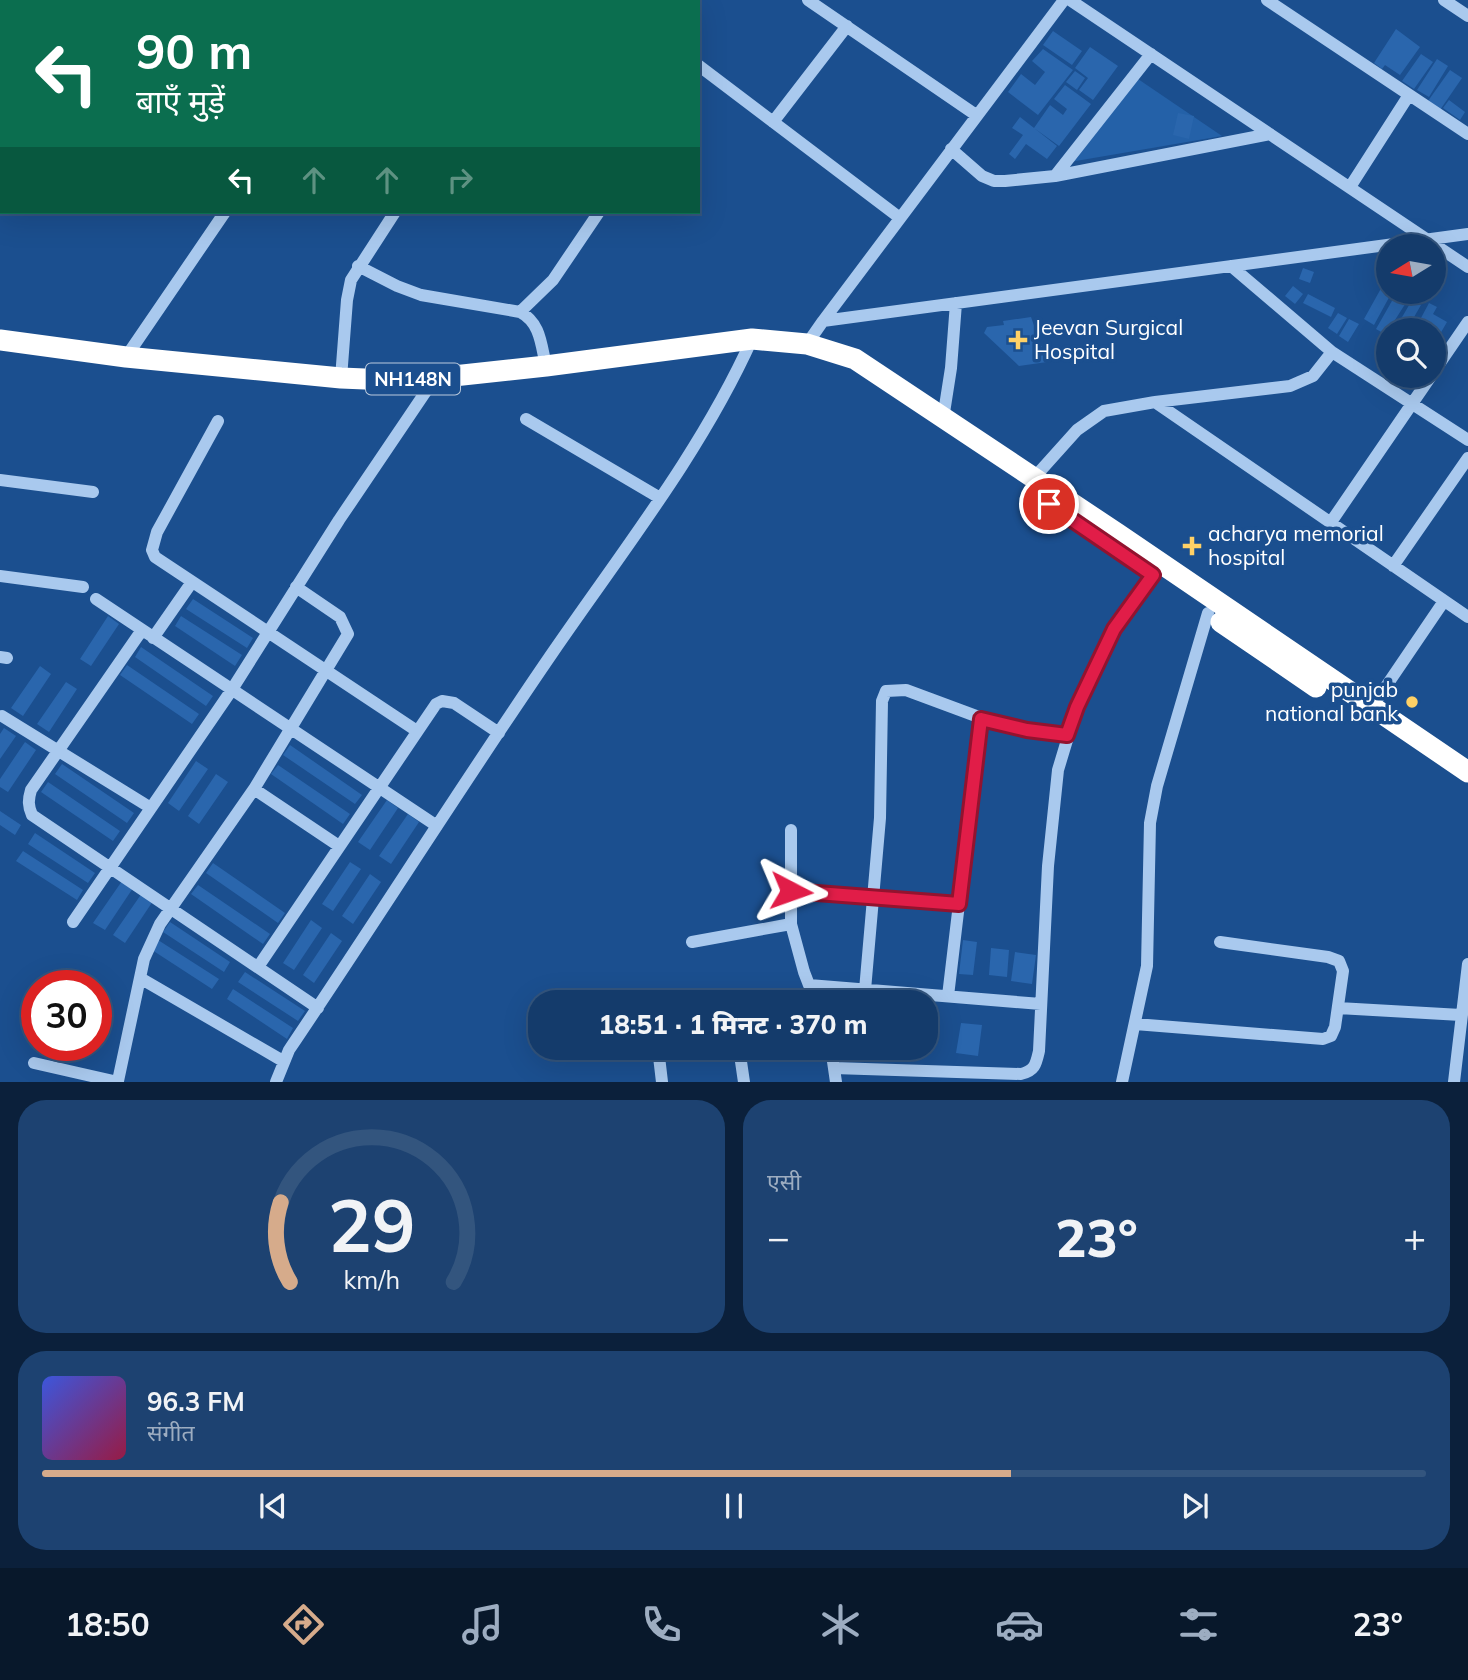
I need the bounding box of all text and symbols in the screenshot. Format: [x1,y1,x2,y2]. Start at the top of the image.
text: 90 m [136,20,252,81]
icon: left [21,28,112,119]
text: बाएँ मुड़ें [136,81,225,121]
icon: left [222,161,260,199]
icon: ahead [295,161,333,199]
icon: ahead [368,161,406,199]
icon: right [441,161,479,199]
north arrow [1376,234,1446,304]
map controls [1376,234,1446,388]
place label: Jeevan Surgical Hospital [1034,314,1183,364]
button: search [1376,318,1446,388]
marker: Jeevan Surgical Hospital [1008,330,1028,350]
road number: NH148N [366,364,460,394]
pin [1019,474,1079,534]
icon: arrive [1030,485,1068,523]
place label: acharya memorial hospital [1208,520,1384,570]
marker: acharya memorial hospital [1182,536,1202,556]
place label: punjab national bank [1265,676,1398,726]
marker: punjab national bank [1404,694,1420,710]
position arrow [754,854,828,928]
speed limit sign: 30 [21,970,112,1061]
text: 18:51 · 1 मिनट · 370 m [599,1008,867,1041]
text: एसी [767,1167,801,1196]
text: 29 [328,1180,415,1271]
text: 23° [1055,1205,1138,1270]
text: − [767,1213,790,1261]
text: + [1403,1213,1426,1261]
text: km/h [343,1264,400,1295]
text: 96.3 FM [147,1385,245,1418]
text: संगीत [147,1418,195,1447]
icon: previous [254,1487,292,1525]
icon: pause [715,1487,753,1525]
icon: next [1176,1487,1214,1525]
icon: directions [279,1600,328,1649]
icon: music [458,1600,507,1649]
icon: phone [637,1600,686,1649]
icon: climate [816,1600,865,1649]
icon: car [995,1600,1044,1649]
icon: filters [1174,1600,1223,1649]
text: 18:50 [65,1604,150,1644]
text: 23° [1352,1604,1403,1644]

